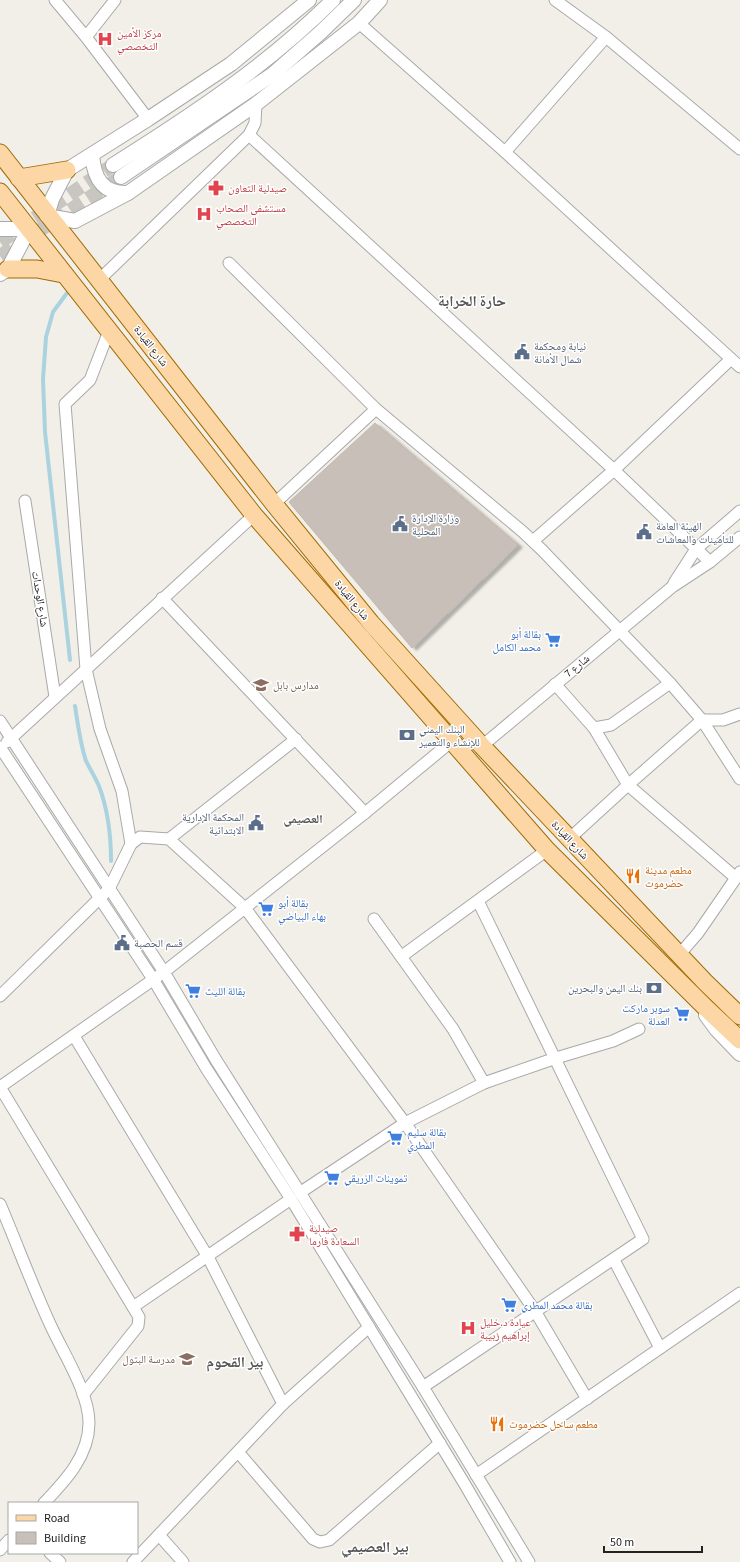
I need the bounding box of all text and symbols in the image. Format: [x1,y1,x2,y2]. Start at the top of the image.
place label: مركز الأمين التخصصي [117,26,161,54]
hospital icon: مركز الأمين التخصصي [96,30,114,48]
pharmacy icon: صيدلية التعاون [207,179,225,197]
place label: صيدلية التعاون [228,181,287,196]
place label: مستشفى الصحاب التخصصي [216,201,286,229]
hospital icon: مستشفى الصحاب التخصصي [195,205,213,223]
district label: حارة الخرابة [438,291,506,312]
street label: شارع القيادة [130,322,172,370]
place label: نيابة ومحكمة شمال الأمانة [534,339,586,367]
public building icon: نيابة ومحكمة شمال الأمانة [513,343,531,361]
place label: وزارة الإدارة المحلية [412,511,459,539]
public building icon: وزارة الإدارة المحلية [391,515,409,533]
place label: الهيئة العامة للتأمينات والمعاشات [656,519,734,547]
public building icon: الهيئة العامة للتأمينات والمعاشات [635,523,653,541]
street label: شارع الوحدات [28,570,52,628]
street label: شارع القيادة [331,577,373,623]
place label: بقالة أبو محمد الكامل [492,627,541,655]
supermarket icon: بقالة أبو محمد الكامل [544,631,562,649]
street label: شارع 7 [561,651,593,681]
school or university icon: مدارس بابل [252,676,270,694]
place label: مدارس بابل [273,678,319,693]
place label: البنك اليمني للإنشاء والتعمير [418,722,480,750]
bank icon: البنك اليمني للإنشاء والتعمير [398,726,416,744]
place label: المحكمة الإدارية الابتدائية [182,810,244,838]
district label: العصيمي [283,811,323,828]
public building icon: المحكمة الإدارية الابتدائية [247,814,265,832]
street label: شارع القيادة [548,817,592,863]
place label: مطعم مدينة حضرموت [645,863,692,891]
restaurant icon: مطعم مدينة حضرموت [624,867,642,885]
place label: بقالة أبو بهاء البياضي [278,896,326,924]
supermarket icon: بقالة أبو بهاء البياضي [257,900,275,918]
public building icon: قسم الحصبة [113,934,131,952]
place label: قسم الحصبة [134,936,183,951]
bank icon: بنك اليمن والبحرين [645,979,663,997]
place label: بنك اليمن والبحرين [568,981,642,996]
supermarket icon: بقالة الليث [184,982,202,1000]
place label: بقالة الليث [205,984,245,999]
place label: سوبر ماركت العدلة [622,1001,670,1029]
supermarket icon: سوبر ماركت العدلة [673,1005,691,1023]
place label: بقالة سليم المطري [407,1125,446,1153]
supermarket icon: بقالة سليم المطري [386,1129,404,1147]
supermarket icon: تموينات الزريقي [323,1169,341,1187]
place label: تموينات الزريقي [344,1171,408,1186]
place label: صيدلية السعادة فارما [309,1221,359,1249]
pharmacy icon: صيدلية السعادة فارما [288,1225,306,1243]
supermarket icon: بقالة محمد المطري [500,1296,518,1314]
place label: بقالة محمد المطري [521,1298,593,1313]
place label: عيادة د.خليل إبراهيم زبيبة [480,1315,531,1343]
hospital icon: عيادة د.خليل إبراهيم زبيبة [459,1319,477,1337]
school or university icon: مدرسة البتول [178,1350,196,1368]
place label: مدرسة البتول [122,1352,175,1367]
district label: بير القحوم [207,1352,263,1373]
restaurant icon: مطعم ساحل حضرموت [488,1415,506,1433]
place label: مطعم ساحل حضرموت [509,1417,598,1432]
legend [8,1502,138,1554]
text: Road [44,1510,70,1527]
scale bar [604,1528,702,1554]
text: Building [44,1530,86,1547]
text: 50 m [610,1534,634,1551]
district label: بير العصيمي [341,1537,409,1558]

